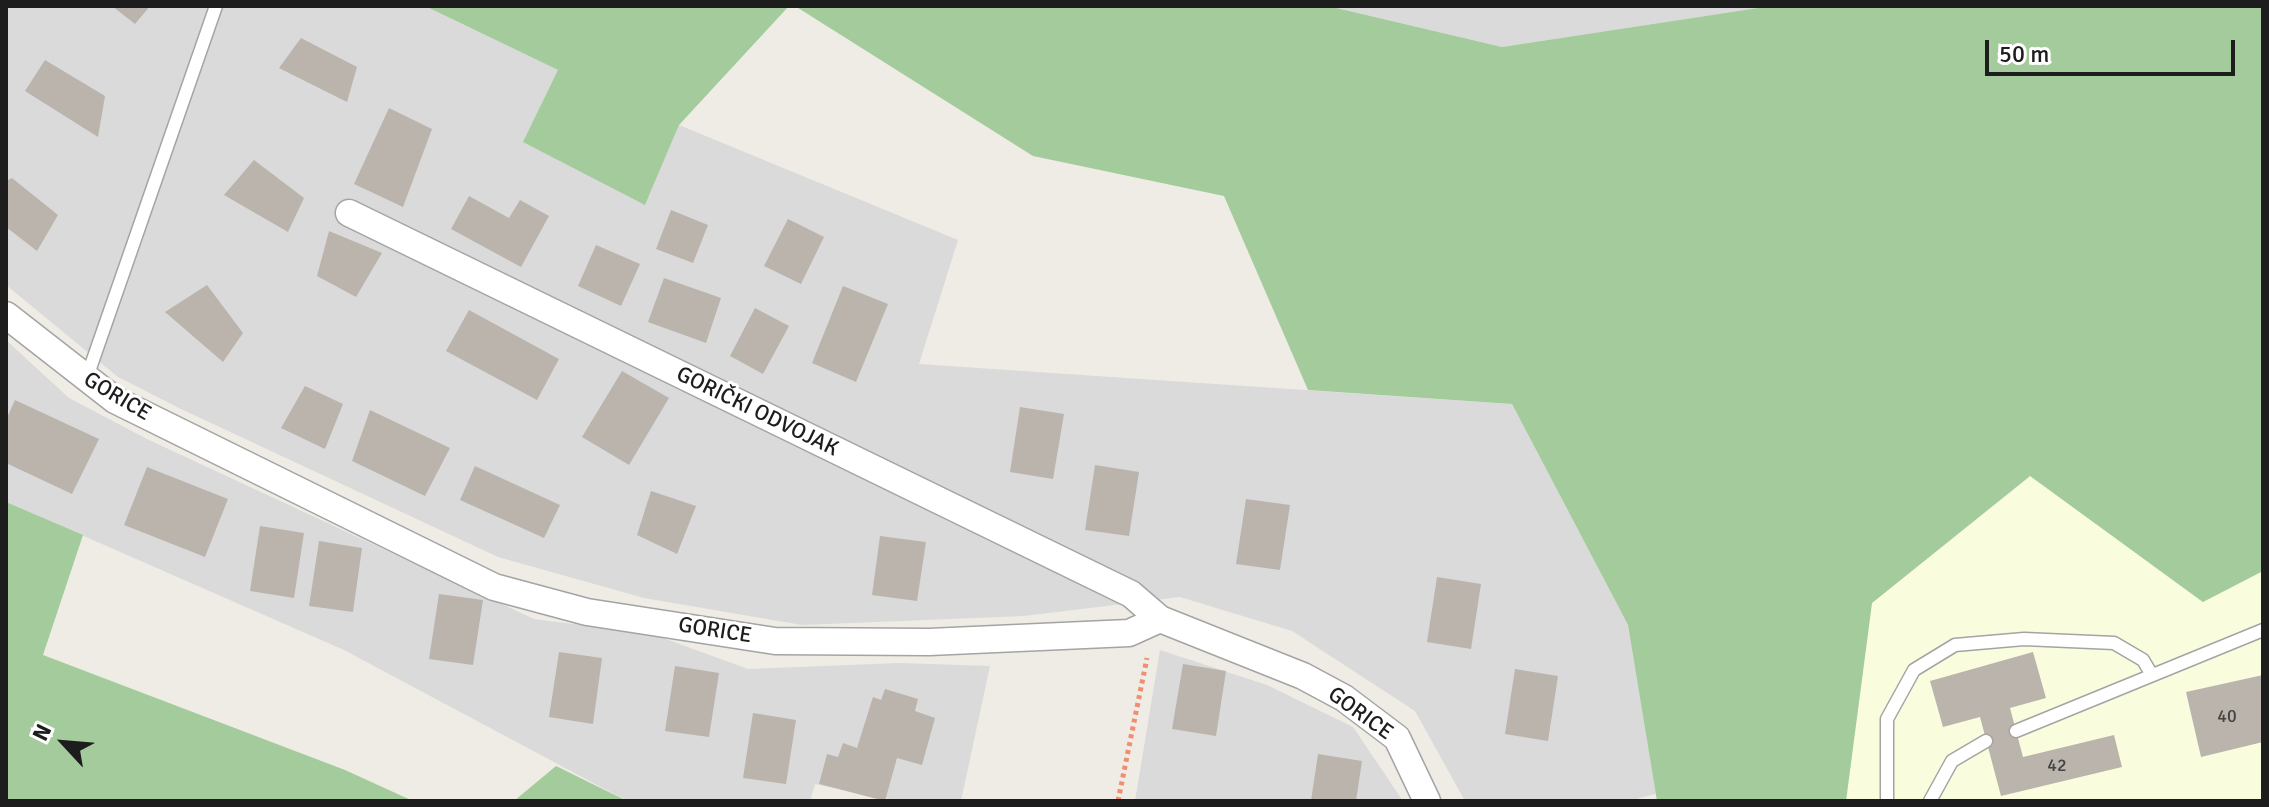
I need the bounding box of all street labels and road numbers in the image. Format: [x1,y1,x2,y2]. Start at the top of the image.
street label: GORIČKI ODVOJAK [672,361,842,463]
street label: GORICE [78,367,156,427]
street label: GORICE [676,612,754,650]
street label: GORICE [1322,682,1398,746]

